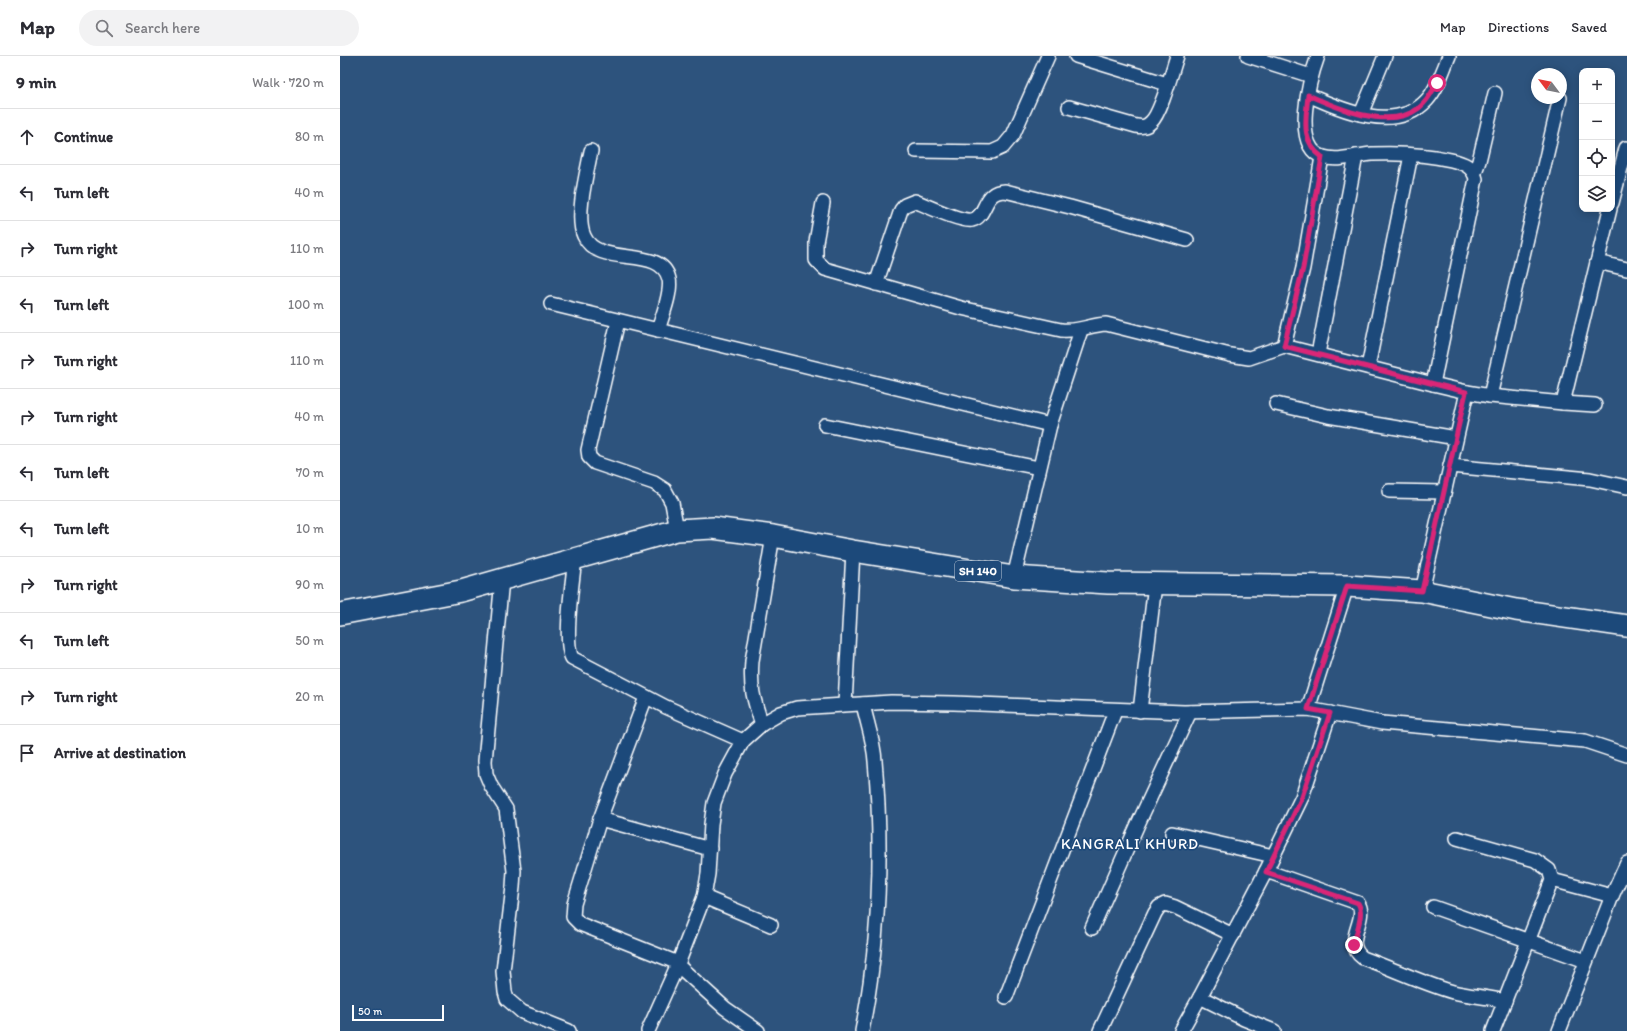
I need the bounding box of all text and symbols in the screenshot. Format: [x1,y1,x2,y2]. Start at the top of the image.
search box [79,10,359,46]
text: Map [20,16,55,39]
icon: search [93,17,115,39]
text: Search here [125,19,200,37]
text: Map [1440,19,1466,36]
text: Directions [1488,19,1549,36]
text: Saved [1571,19,1607,36]
north arrow [1531,68,1567,104]
map controls [1579,68,1615,212]
button: + [1579,68,1615,104]
text: 9 min [16,72,56,92]
route start [1428,74,1446,92]
text: Walk · 720 m [252,75,324,90]
button: − [1579,104,1615,140]
icon: ahead [16,126,38,148]
text: Continue [54,128,113,146]
text: 80 m [295,129,324,144]
button: locate [1579,140,1615,176]
button: layers [1579,176,1615,212]
icon: left [16,182,38,204]
text: Turn left [54,184,109,202]
text: 40 m [294,185,324,200]
icon: right [16,238,38,260]
text: Turn right [54,240,118,258]
text: 110 m [290,241,324,256]
icon: left [16,294,38,316]
text: Turn left [54,296,109,314]
text: 100 m [288,297,324,312]
icon: right [16,350,38,372]
text: Turn right [54,352,118,370]
text: 110 m [290,353,324,368]
icon: right [16,406,38,428]
text: Turn right [54,408,118,426]
text: 40 m [294,409,324,424]
icon: left [16,462,38,484]
text: Turn left [54,464,109,482]
text: 70 m [296,465,324,480]
icon: left [16,518,38,540]
text: Turn left [54,520,109,538]
text: 10 m [296,521,324,536]
road number: SH 140 [955,561,1001,581]
icon: right [16,574,38,596]
text: Turn right [54,576,118,594]
text: 90 m [295,577,324,592]
icon: left [16,630,38,652]
text: Turn left [54,632,109,650]
text: 50 m [295,633,324,648]
icon: right [16,686,38,708]
text: Turn right [54,688,118,706]
text: 20 m [295,689,324,704]
icon: arrive [16,742,38,764]
text: Arrive at destination [54,744,186,762]
district label: KANGRALI KHURD [1061,835,1199,853]
route end [1345,936,1363,954]
scale bar [352,1003,444,1022]
text: 50 m [358,1005,382,1018]

